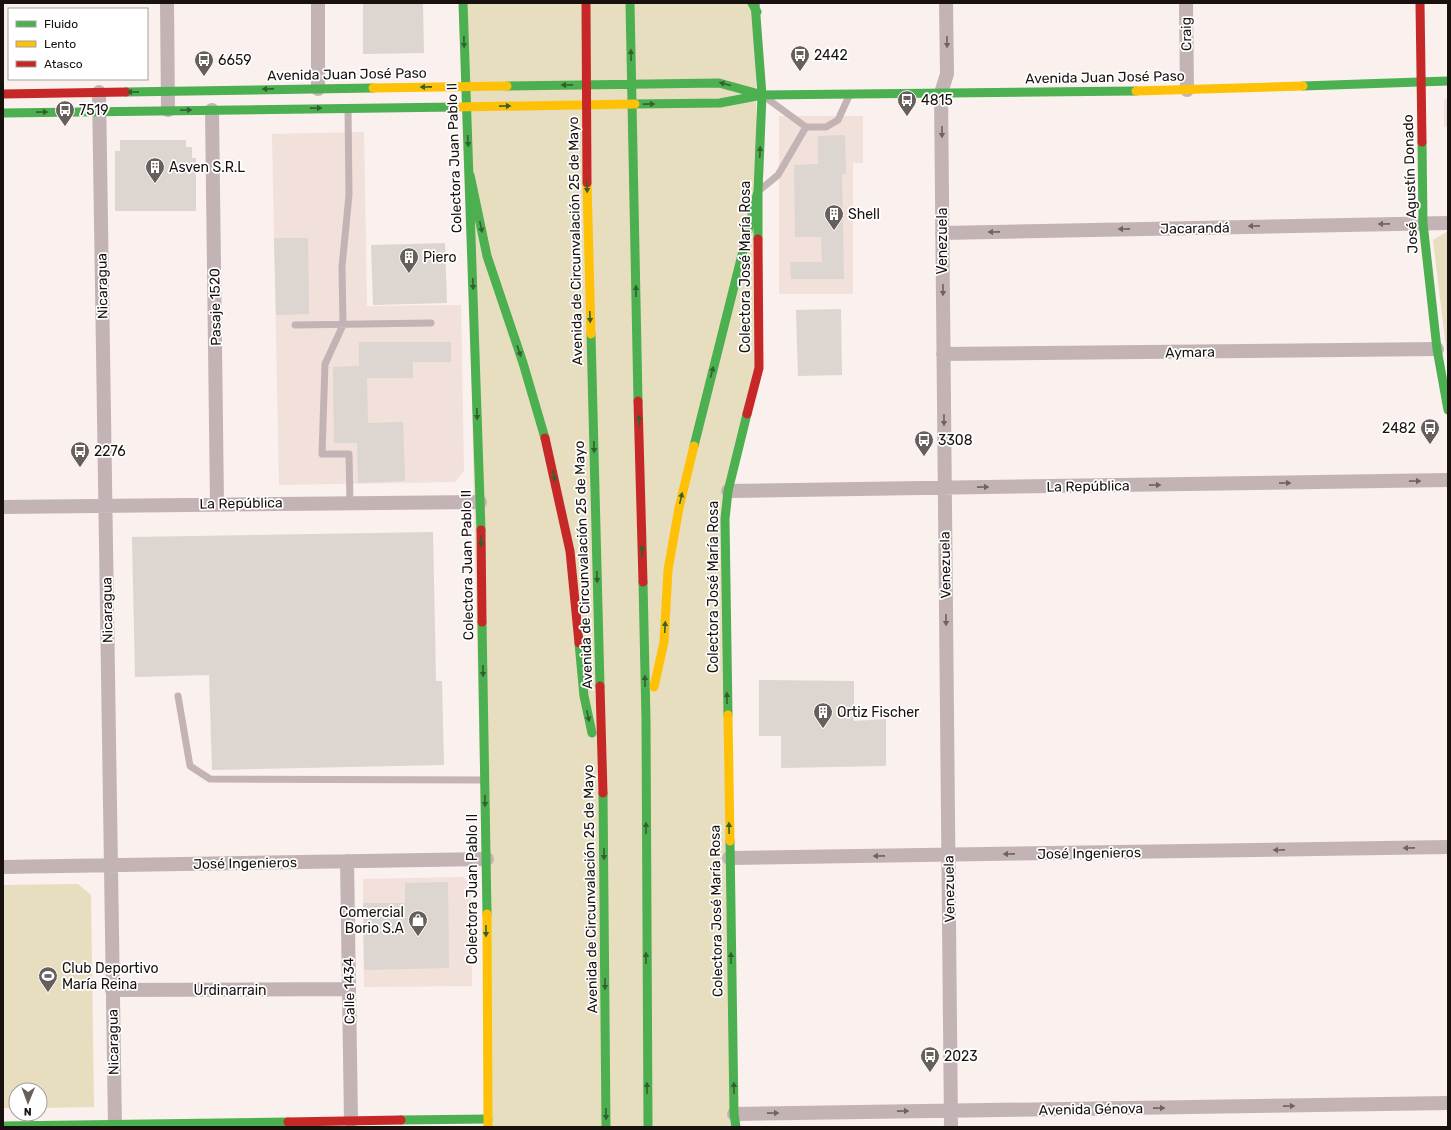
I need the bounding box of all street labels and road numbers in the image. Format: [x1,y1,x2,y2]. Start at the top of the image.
street label: Craig [1178,17,1195,51]
street label: Avenida Juan José Paso [267,65,427,84]
street label: Avenida Juan José Paso [1025,68,1185,87]
street label: Colectora Juan Pablo II [443,82,466,233]
street label: José Agustín Donado [1400,114,1421,254]
street label: Avenida de Circunvalación 25 de Mayo [565,116,586,365]
street label: Colectora José María Rosa [737,181,754,353]
street label: Venezuela [934,207,951,275]
street label: Jacarandá [1160,219,1230,238]
street label: Nicaragua [93,253,112,319]
street label: Pasaje 1520 [206,268,225,346]
street label: Aymara [1165,344,1215,361]
street label: Avenida de Circunvalación 25 de Mayo [571,440,596,690]
street label: La República [1046,477,1130,496]
street label: Colectora Juan Pablo II [458,490,477,640]
street label: La República [199,494,283,513]
street label: Colectora José María Rosa [705,501,722,673]
street label: Venezuela [936,531,955,599]
street label: Nicaragua [98,577,117,643]
street label: Avenida de Circunvalación 25 de Mayo [580,764,601,1013]
street label: Colectora Juan Pablo II [464,814,481,964]
street label: Colectora José María Rosa [706,825,727,997]
street label: José Ingenieros [1037,844,1141,863]
street label: José Ingenieros [193,854,297,873]
street label: Venezuela [940,855,959,923]
street label: Calle 1434 [340,957,359,1025]
street label: Urdinarrain [193,982,267,999]
street label: Nicaragua [104,1009,123,1075]
street label: Avenida Génova [1039,1100,1143,1119]

